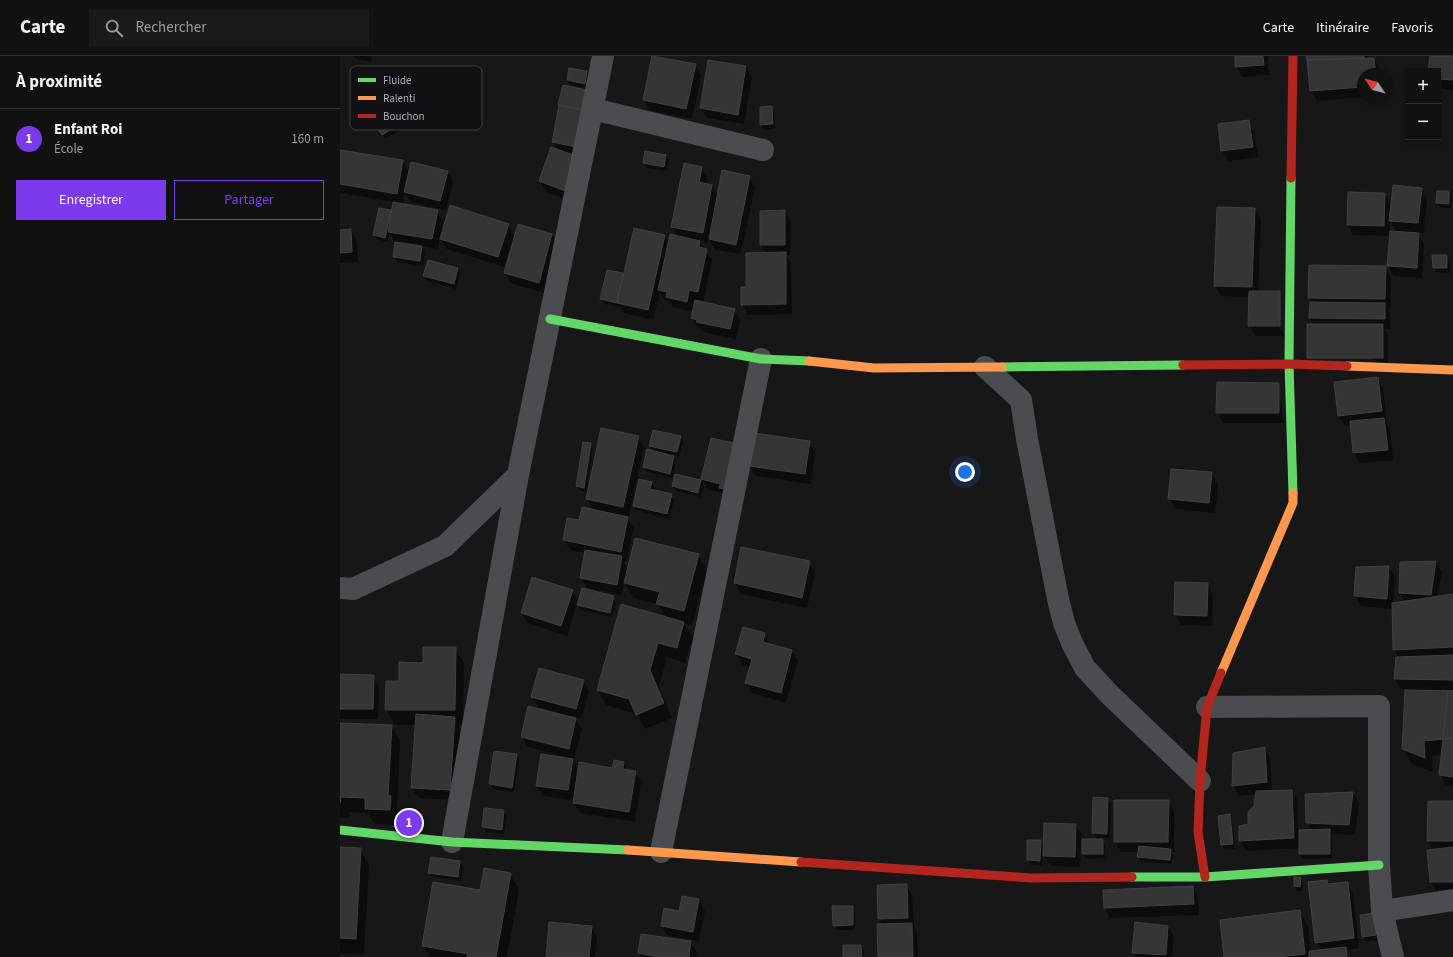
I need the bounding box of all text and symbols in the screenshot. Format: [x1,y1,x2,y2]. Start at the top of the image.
search box [89,10,369,46]
text: Carte [20,14,65,41]
icon: search [103,17,125,39]
text: Rechercher [135,17,206,38]
text: Carte [1263,18,1294,38]
text: Itinéraire [1316,18,1369,38]
text: Favoris [1391,18,1433,38]
legend [350,66,482,130]
north arrow [1357,68,1393,104]
map controls [1405,68,1441,140]
button: + [1405,68,1441,104]
text: À proximité [16,70,102,94]
text: Fluide [383,73,412,88]
text: Ralenti [383,91,415,106]
button: − [1405,104,1441,140]
text: Bouchon [383,109,424,124]
text: Enfant Roi [54,119,122,140]
text: 1 [26,130,32,148]
text: 160 m [291,130,324,148]
text: École [54,140,83,158]
button: Enregistrer [16,180,166,220]
button: Partager [174,180,324,220]
your location [955,462,975,482]
pin: 1 [396,808,422,838]

